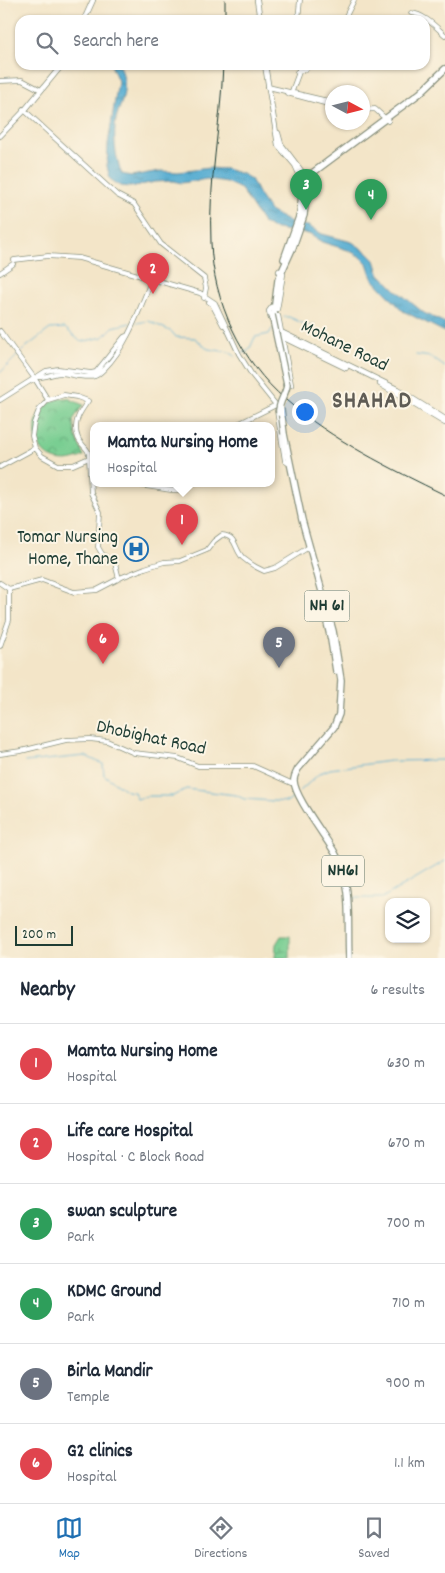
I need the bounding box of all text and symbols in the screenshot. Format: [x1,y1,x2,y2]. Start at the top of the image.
search box [15,15,430,70]
icon: search [33,29,61,57]
text: Search here [73,29,159,56]
north arrow [325,85,370,130]
pin: 3 [290,169,322,210]
pin: 4 [355,179,387,220]
pin: 2 [137,253,169,294]
street label: Mohane Road [296,314,392,380]
district label: SHAHAD [332,385,412,419]
your location [292,399,318,425]
popup [90,422,275,487]
text: Mamta Nursing Home [107,430,258,457]
text: Hospital [107,457,157,480]
pin: 1 [166,504,198,545]
place label: Tomar Nursing Home, Thane [17,525,118,574]
hospital icon: Tomar Nursing Home, Thane [123,536,149,562]
road number: NH 61 [304,590,350,622]
pin: 6 [87,623,119,664]
pin: 5 [263,627,295,668]
street label: Dhobighat Road [94,714,208,764]
road number: NH61 [322,856,364,886]
map controls [385,898,430,943]
button: layers [385,898,430,943]
scale bar [15,923,72,946]
text: 200 m [22,925,56,945]
text: Nearby [20,976,75,1006]
text: 6 results [370,979,425,1002]
text: Mamta Nursing Home [67,1039,218,1066]
text: 1 [34,1052,38,1075]
text: 630 m [387,1052,425,1075]
text: Hospital [67,1066,117,1089]
text: Life care Hospital [67,1119,193,1146]
text: 2 [33,1132,40,1155]
text: 670 m [388,1132,425,1155]
text: Hospital · C Block Road [67,1146,204,1169]
text: swan sculpture [67,1199,177,1226]
text: 3 [32,1212,40,1235]
text: 700 m [387,1212,425,1235]
text: Park [67,1226,94,1249]
text: KDMC Ground [67,1279,161,1306]
text: 4 [33,1292,39,1315]
text: 710 m [392,1292,425,1315]
text: Park [67,1306,94,1329]
text: Birla Mandir [67,1359,153,1386]
text: 5 [32,1372,40,1395]
text: 900 m [386,1372,425,1395]
text: Temple [67,1386,110,1409]
text: G2 clinics [67,1439,133,1466]
text: 6 [32,1452,40,1475]
text: 1.1 km [394,1452,425,1475]
text: Hospital [67,1466,117,1489]
tab: Map [55,1514,83,1564]
tab: Directions [194,1514,247,1564]
tab: Saved [358,1514,390,1564]

